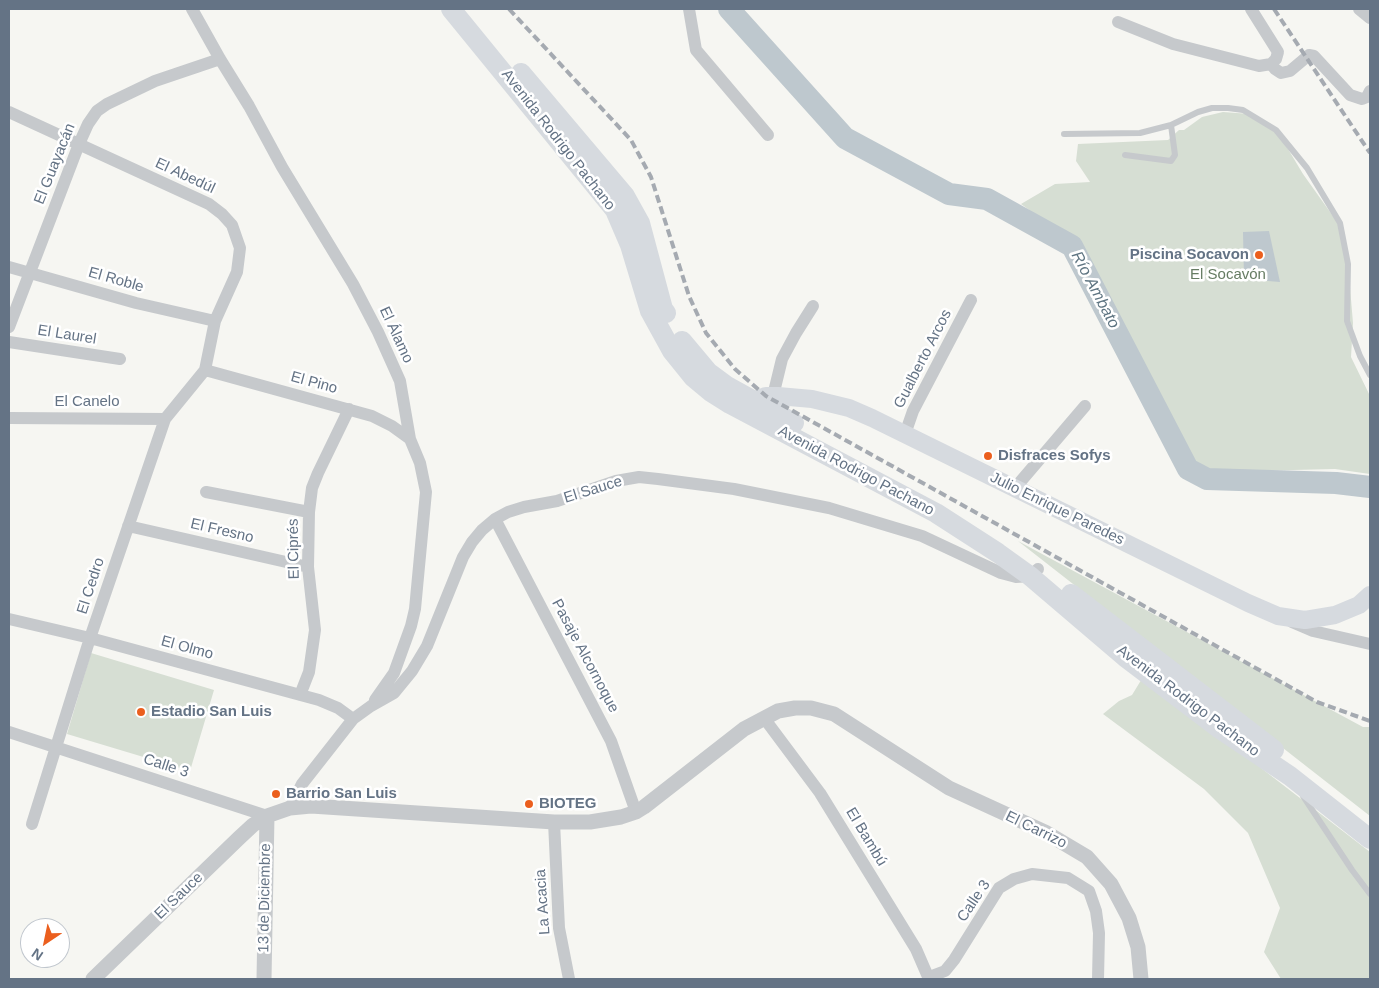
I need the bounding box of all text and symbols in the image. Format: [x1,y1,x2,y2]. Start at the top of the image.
street label: Avenida Rodrigo Pachano [497,66,619,214]
street label: El Guayacán [31,121,79,207]
street label: El Abedúl [152,154,218,198]
place label: Piscina Socavon [1130,246,1249,264]
water label: Río Ambato [1067,248,1123,332]
marker: Piscina Socavon [1253,249,1265,261]
street label: El Roble [86,264,146,296]
park label: El Socavón [1190,266,1266,284]
street label: El Álamo [375,304,417,366]
street label: Gualberto Arcos [890,307,956,411]
street label: El Laurel [36,321,98,349]
street label: El Pino [289,368,339,398]
street label: El Canelo [54,393,120,411]
street label: Avenida Rodrigo Pachano [775,422,937,520]
place label: Disfraces Sofys [998,447,1111,465]
marker: Disfraces Sofys [982,450,994,462]
street label: Julio Enrique Paredes [987,469,1127,549]
street label: El Sauce [562,473,624,507]
street label: El Fresno [189,515,255,547]
street label: El Ciprés [284,518,304,580]
street label: El Cedro [73,555,109,617]
street label: Pasaje Alcornoque [547,596,623,716]
street label: El Olmo [159,632,215,664]
street label: Avenida Rodrigo Pachano [1113,641,1263,761]
place label: Estadio San Luis [151,703,272,721]
marker: Estadio San Luis [135,706,147,718]
street label: Calle 3 [141,750,191,782]
place label: Barrio San Luis [286,785,397,803]
marker: Barrio San Luis [270,788,282,800]
place label: BIOTEG [539,795,597,813]
marker: BIOTEG [523,798,535,810]
street label: El Bambú [842,804,890,870]
street label: El Carrizo [1002,807,1070,853]
street label: 13 de Diciembre [255,843,275,953]
street label: El Sauce [151,869,207,923]
street label: La Acacia [532,869,554,935]
street label: Calle 3 [953,877,995,925]
north arrow [20,918,70,968]
text: N [29,945,46,964]

